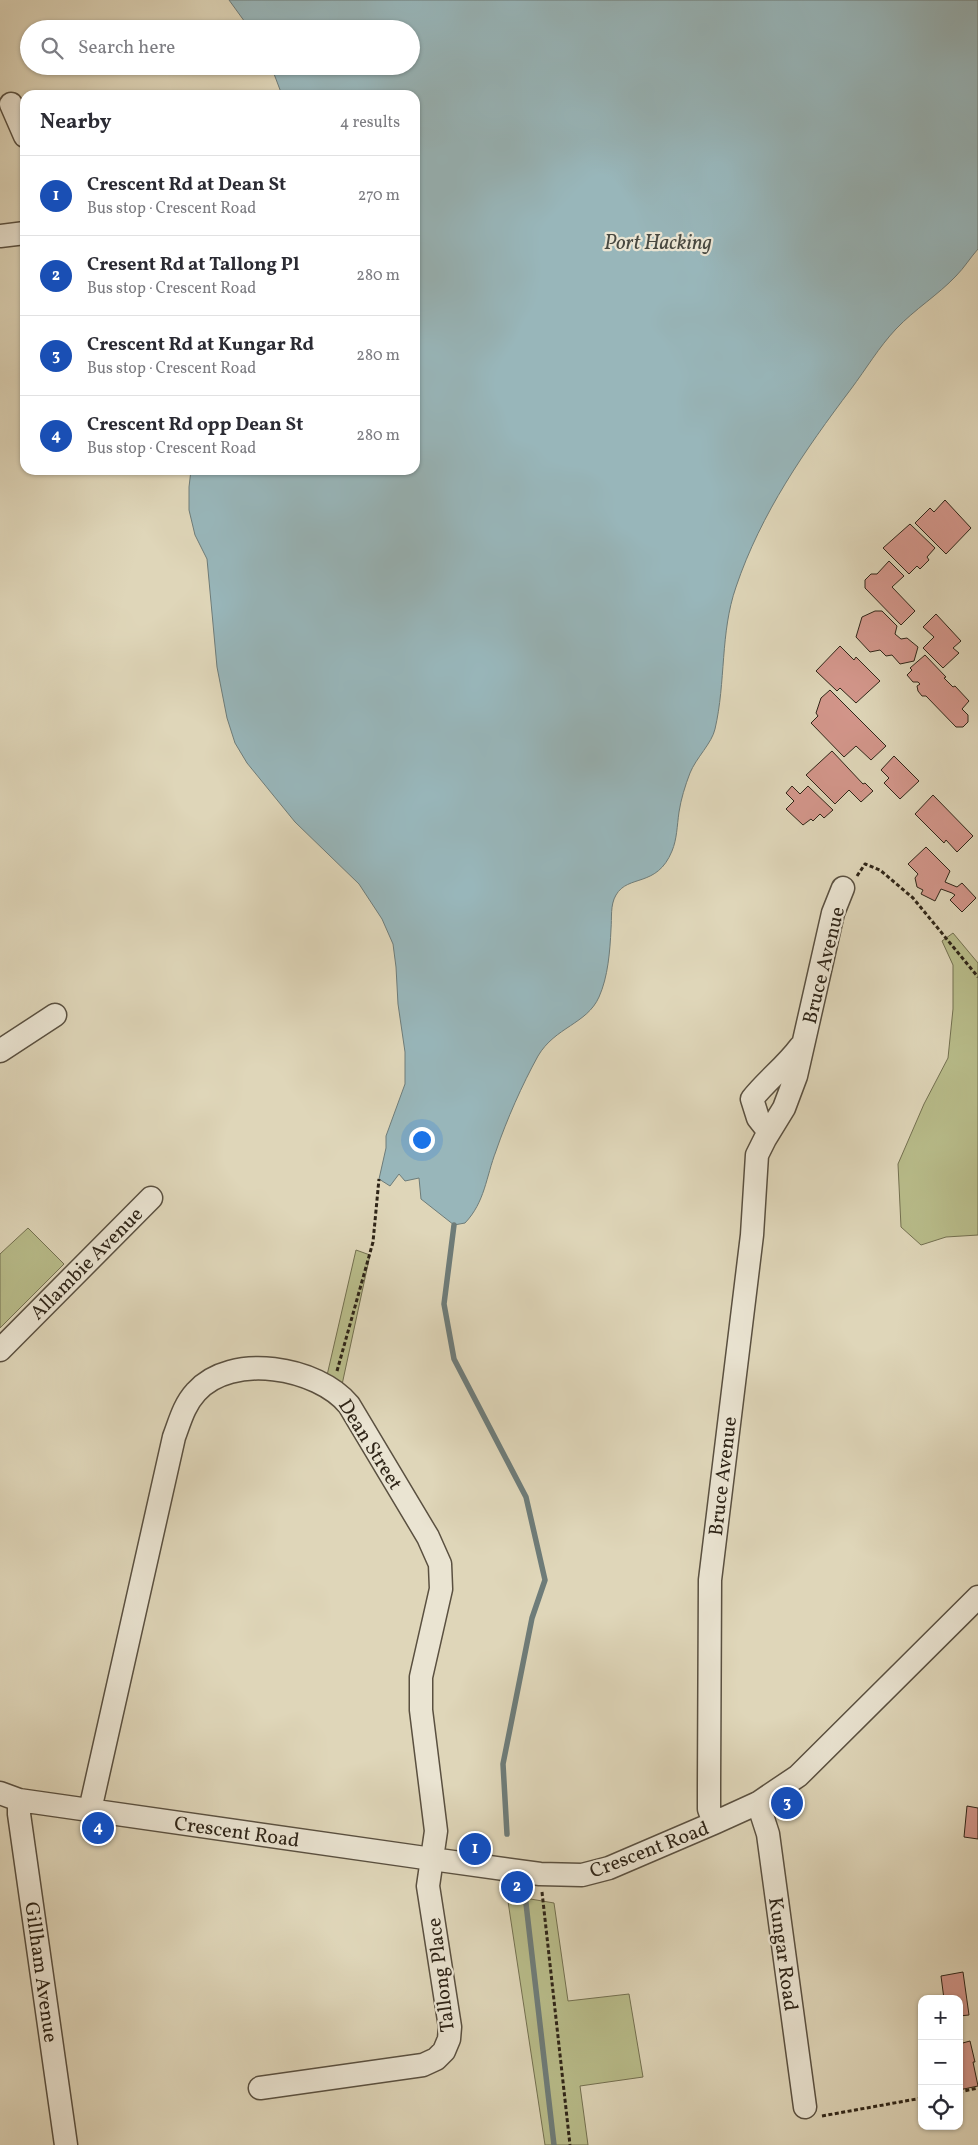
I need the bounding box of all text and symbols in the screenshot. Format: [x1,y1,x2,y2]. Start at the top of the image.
search box [20,20,420,75]
icon: search [38,34,66,62]
text: Search here [78,35,175,61]
text: Nearby [40,108,111,137]
text: 4 results [340,112,400,134]
text: Crescent Rd at Dean St [87,172,286,198]
text: 1 [53,185,59,207]
text: 270 m [358,185,400,207]
text: Bus stop · Crescent Road [87,198,256,220]
water label: Port Hacking [604,229,712,258]
text: Cresent Rd at Tallong Pl [87,252,299,278]
text: 2 [52,265,60,287]
text: 280 m [356,265,400,287]
text: Bus stop · Crescent Road [87,278,256,300]
text: Crescent Rd at Kungar Rd [87,332,314,358]
text: 3 [52,345,60,367]
text: 280 m [356,345,400,367]
text: Bus stop · Crescent Road [87,358,256,380]
text: Crescent Rd opp Dean St [87,412,303,438]
text: 4 [51,425,61,447]
text: 280 m [356,425,400,447]
text: Bus stop · Crescent Road [87,438,256,460]
street label: Bruce Avenue [797,904,853,1027]
your location [409,1127,435,1153]
street label: Allambie Avenue [25,1202,150,1327]
street label: Dean Street [330,1394,408,1496]
street label: Bruce Avenue [703,1415,745,1537]
pin: 3 [771,1784,803,1822]
pin: 4 [82,1809,114,1847]
street label: Crescent Road [172,1810,301,1856]
street label: Crescent Road [586,1815,714,1887]
pin: 1 [459,1830,491,1868]
pin: 2 [501,1868,533,1906]
street label: Kungar Road [760,1896,804,2013]
street label: Gillham Avenue [16,1900,64,2044]
street label: Tallong Place [421,1916,463,2034]
map controls [918,1995,963,2130]
button: + [918,1995,963,2040]
button: − [918,2040,963,2085]
button: locate [918,2085,963,2130]

